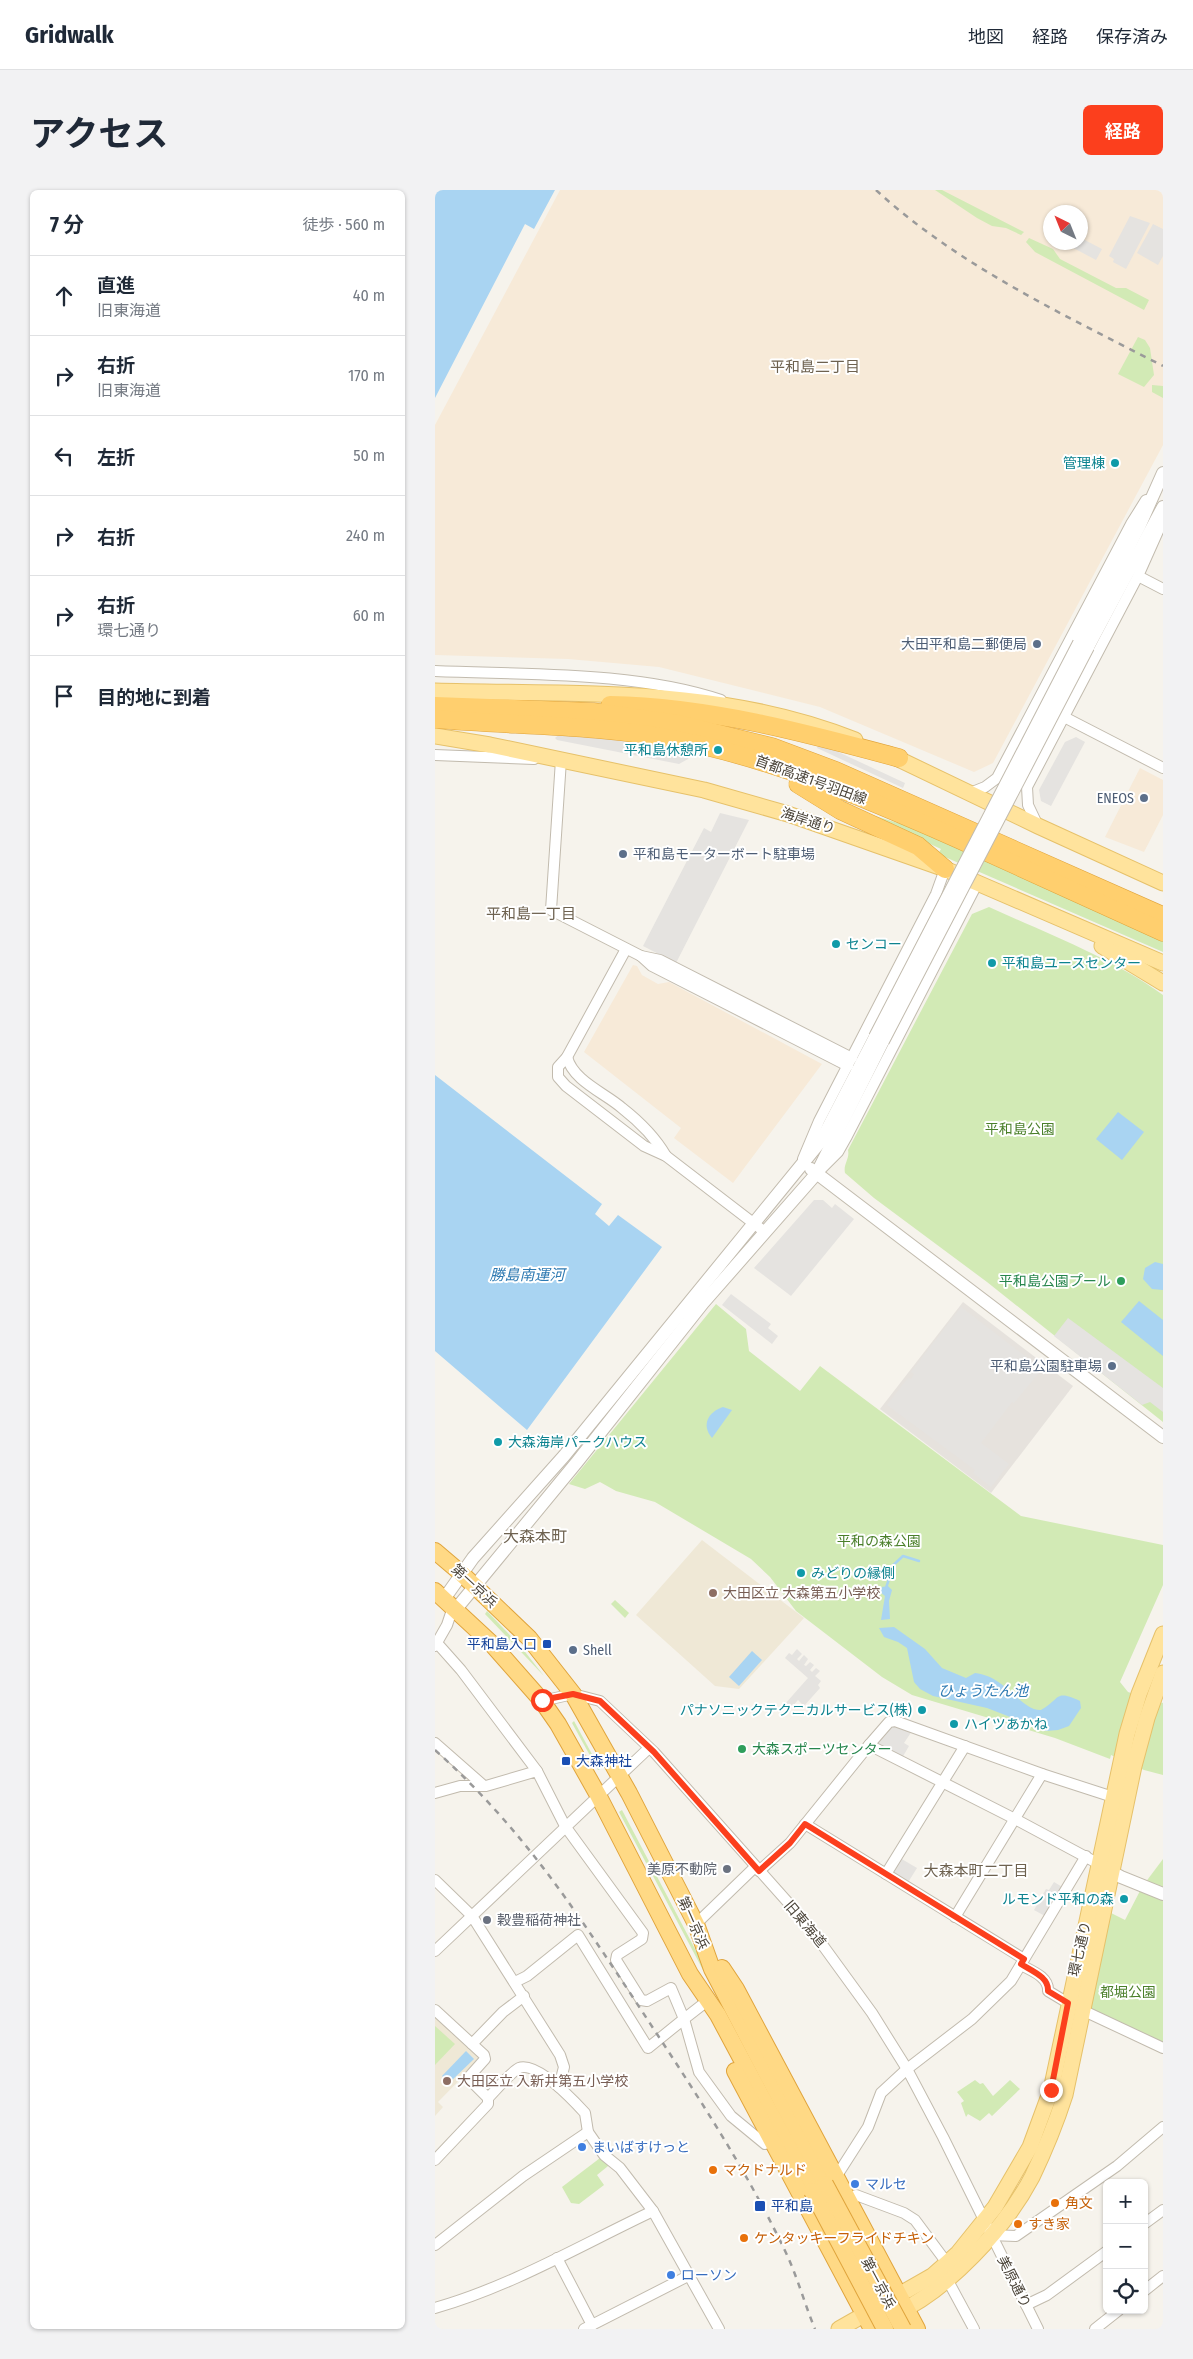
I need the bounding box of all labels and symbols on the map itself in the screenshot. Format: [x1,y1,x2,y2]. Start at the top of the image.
north arrow [1043,205,1088,250]
district label: 平和島二丁目 [770,358,860,376]
place label: 管理棟 [1063,455,1105,472]
marker: 管理棟 [1109,457,1121,469]
place label: 大田平和島二郵便局 [901,636,1027,653]
marker: 大田平和島二郵便局 [1031,638,1043,650]
place label: 平和島休憩所 [624,742,708,759]
marker: 平和島休憩所 [712,744,724,756]
street label: 首都高速1号羽田線 [753,752,869,808]
place label: ENEOS [1097,790,1134,807]
marker: ENEOS [1138,792,1150,804]
street label: 海岸通り [779,804,837,838]
place label: 平和島モーターボート駐車場 [633,846,815,863]
marker: 平和島モーターボート駐車場 [617,848,629,860]
district label: 平和島一丁目 [486,905,576,923]
place label: センコー [846,936,902,953]
marker: センコー [830,938,842,950]
place label: 平和島ユースセンター [1002,955,1141,972]
marker: 平和島ユースセンター [986,957,998,969]
park label: 平和島公園 [985,1121,1055,1138]
water label: 勝島南運河 [489,1266,567,1284]
place label: 平和島公園プール [999,1273,1111,1290]
marker: 平和島公園プール [1115,1275,1127,1287]
place label: 平和島公園駐車場 [990,1358,1102,1375]
marker: 平和島公園駐車場 [1106,1360,1118,1372]
place label: 大森海岸パークハウス [508,1434,647,1451]
marker: 大森海岸パークハウス [492,1436,504,1448]
district label: 大森本町 [503,1527,567,1546]
park label: 平和の森公園 [837,1533,921,1550]
street label: 第一京浜 [448,1561,500,1611]
place label: みどりの縁側 [811,1565,895,1582]
marker: みどりの縁側 [795,1567,807,1579]
place label: 大田区立 大森第五小学校 [723,1585,880,1602]
marker: 大田区立 大森第五小学校 [707,1587,719,1599]
place label: 平和島入口 [467,1636,537,1653]
marker: 平和島入口 [541,1638,553,1650]
place label: Shell [583,1642,612,1659]
marker: Shell [567,1644,579,1656]
water label: ひょうたん池 [938,1682,1030,1700]
route start [531,1689,554,1712]
place label: パナソニックテクニカルサービス(株) [680,1702,912,1719]
marker: パナソニックテクニカルサービス(株) [916,1704,928,1716]
place label: ハイツあかね [964,1716,1048,1733]
marker: ハイツあかね [948,1718,960,1730]
place label: 大森スポーツセンター [752,1741,892,1758]
marker: 大森スポーツセンター [736,1743,748,1755]
place label: 大森神社 [576,1753,632,1770]
marker: 大森神社 [560,1755,572,1767]
place label: 美原不動院 [647,1861,717,1878]
district label: 大森本町二丁目 [923,1862,1029,1880]
marker: 美原不動院 [721,1863,733,1875]
place label: ルモンド平和の森 [1002,1891,1114,1908]
marker: ルモンド平和の森 [1118,1893,1130,1905]
street label: 第一京浜 [674,1894,712,1952]
street label: 旧東海道 [780,1897,830,1951]
place label: 穀豊稲荷神社 [497,1912,581,1929]
marker: 穀豊稲荷神社 [481,1914,493,1926]
street label: 環七通り [1065,1920,1095,1978]
park label: 都堀公園 [1100,1984,1156,2001]
place label: 大田区立 入新井第五小学校 [457,2073,628,2090]
marker: 大田区立 入新井第五小学校 [441,2075,453,2087]
route end [1040,2079,1063,2102]
place label: まいばすけっと [592,2139,690,2156]
marker: まいばすけっと [576,2141,588,2153]
place label: マクドナルド [723,2162,807,2179]
marker: マクドナルド [707,2164,719,2176]
place label: マルセ [865,2176,907,2193]
marker: マルセ [849,2178,861,2190]
place label: 角文 [1065,2195,1093,2212]
marker: 角文 [1049,2197,1061,2209]
place label: 平和島 [771,2198,813,2215]
marker: 平和島 [753,2199,767,2213]
place label: すき家 [1028,2216,1070,2233]
marker: すき家 [1012,2218,1024,2230]
place label: ケンタッキーフライドチキン [754,2230,934,2247]
marker: ケンタッキーフライドチキン [738,2232,750,2244]
street label: 美原通り [994,2253,1034,2311]
street label: 第一京浜 [857,2254,899,2312]
place label: ローソン [681,2267,737,2284]
marker: ローソン [665,2269,677,2281]

